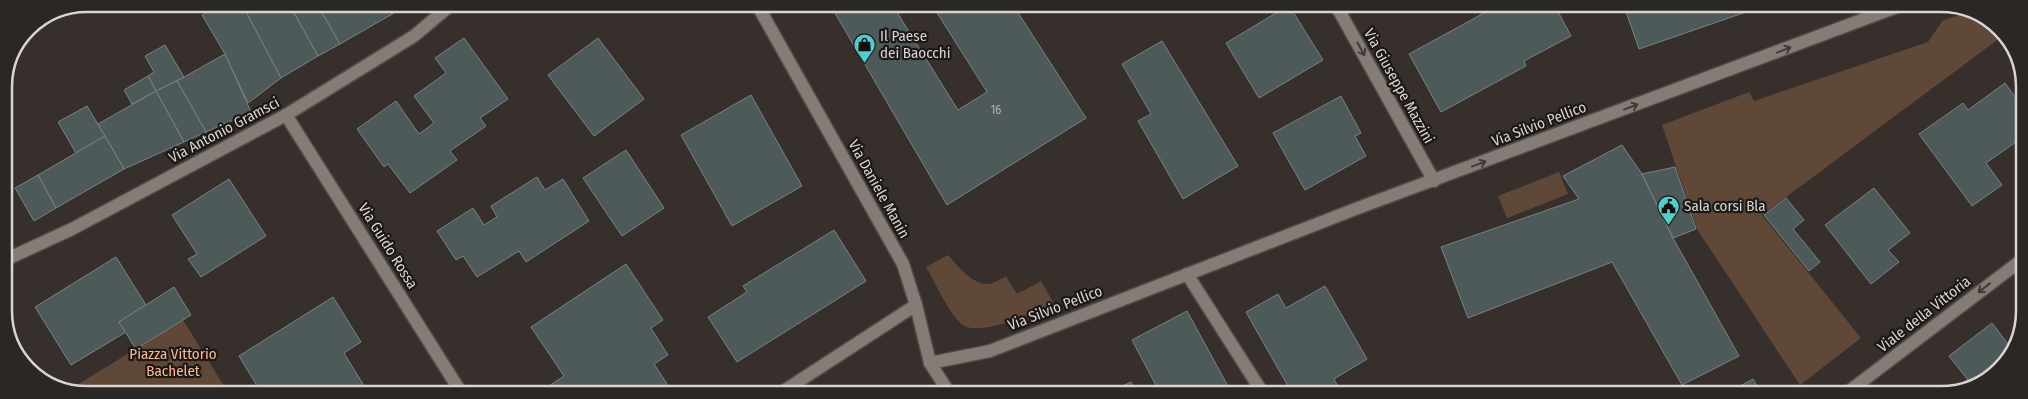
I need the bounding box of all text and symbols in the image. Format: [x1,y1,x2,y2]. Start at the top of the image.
street label: Via Giuseppe Mazzini [1360,25,1438,147]
place label: Il Paese dei Baocchi [880,27,950,62]
shop icon: Il Paese dei Baocchi [852,33,876,64]
one-way arrow [1356,42,1366,56]
one-way arrow [1775,45,1791,54]
street label: Via Antonio Gramsci [166,93,282,167]
street label: Via Silvio Pellico [1489,98,1589,150]
one-way arrow [1623,102,1639,111]
house number: 16 [991,103,1001,117]
street label: Via Daniele Manin [845,137,913,241]
one-way arrow [1471,159,1486,168]
public building icon: Sala corsi Bla [1656,194,1680,225]
place label: Sala corsi Bla [1684,197,1766,215]
street label: Via Guido Rossa [354,200,422,292]
street label: Viale della Vittoria [1874,272,1974,356]
street label: Via Silvio Pellico [1005,282,1105,334]
one-way arrow [1978,283,1991,294]
park label: Piazza Vittorio Bachelet [129,345,217,380]

